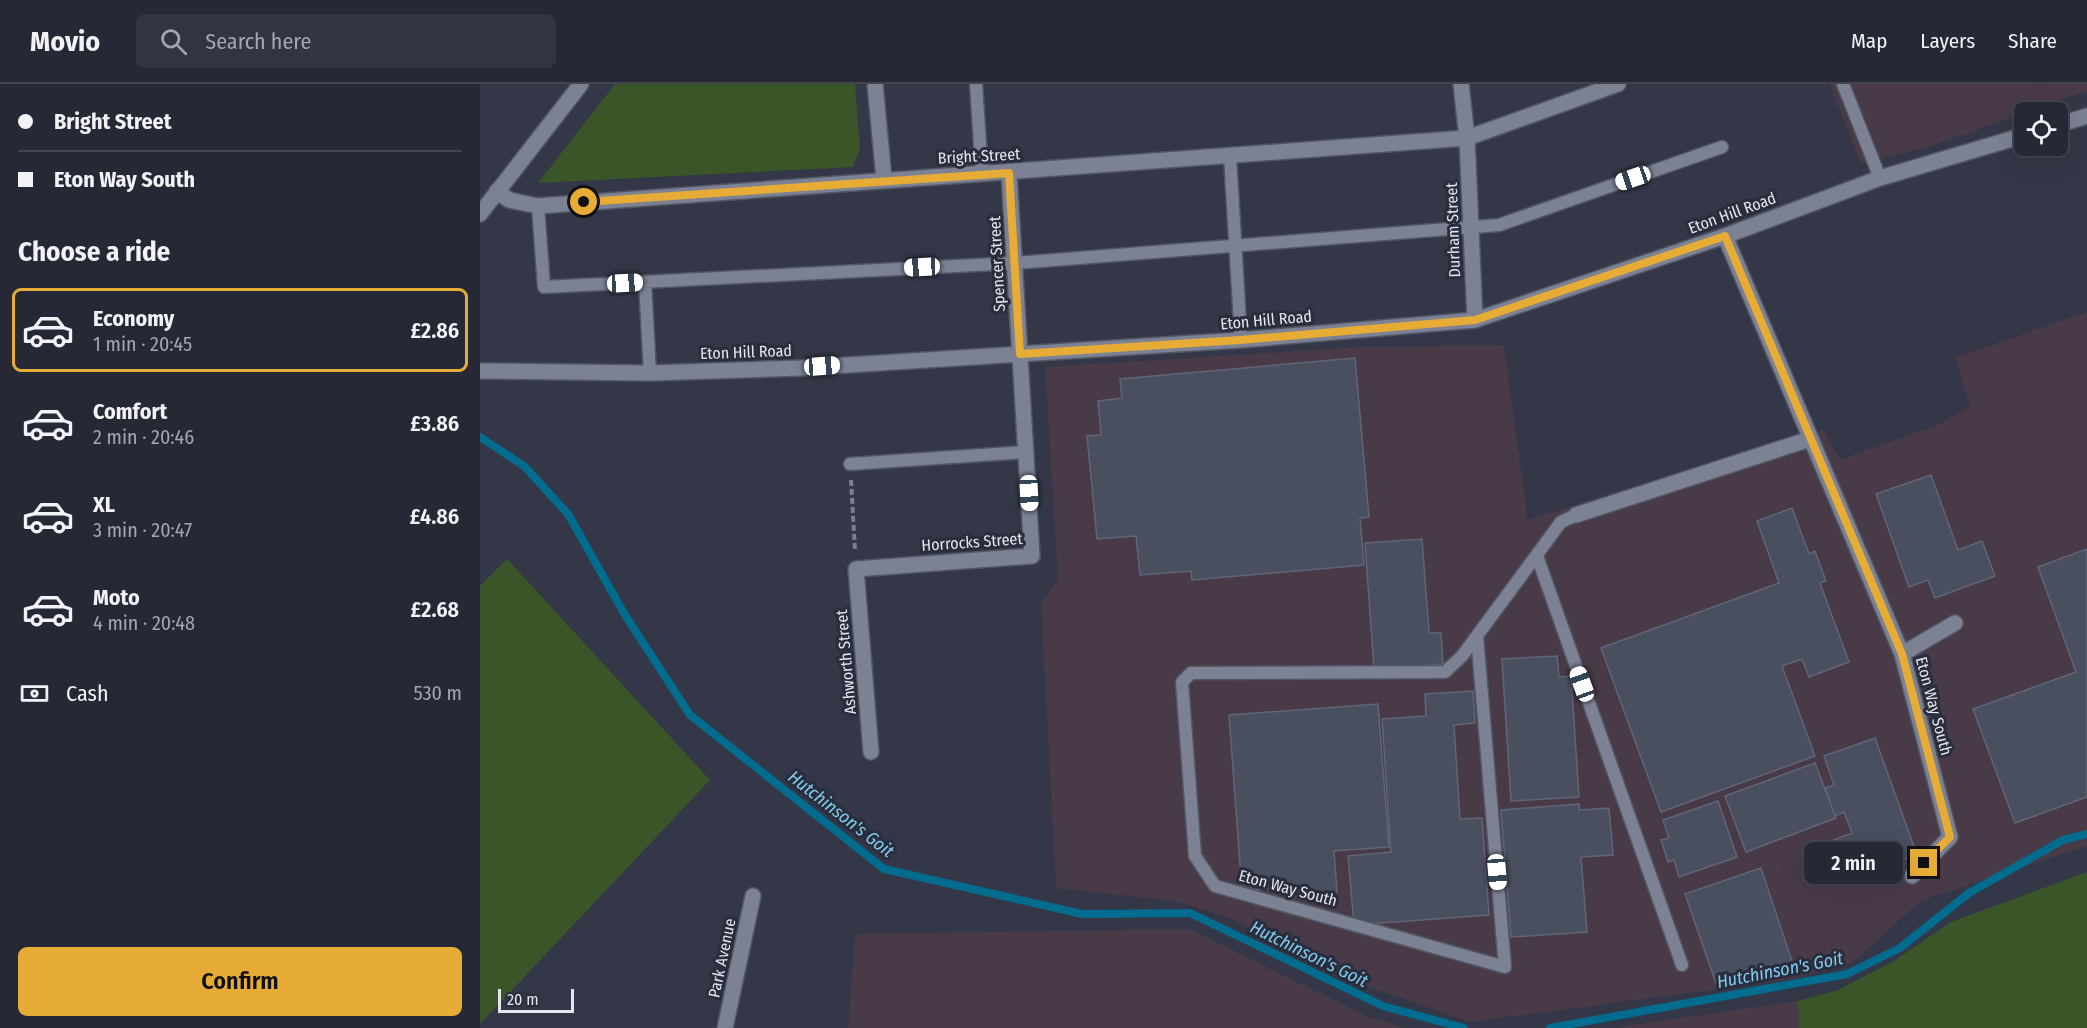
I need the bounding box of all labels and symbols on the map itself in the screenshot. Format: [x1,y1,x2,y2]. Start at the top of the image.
street label: Bright Street [937,144,1022,168]
car [1613,164,1653,192]
street label: Durham Street [1442,181,1464,278]
route start [570,188,597,215]
street label: Eton Hill Road [1686,188,1778,238]
street label: Spencer Street [985,215,1009,312]
car [904,257,940,277]
car [607,273,643,293]
street label: Eton Hill Road [1219,307,1313,333]
street label: Eton Hill Road [700,341,792,363]
car [803,356,841,376]
car [1019,475,1039,511]
street label: Horrocks Street [921,529,1024,555]
street label: Ashworth Street [832,608,860,715]
street label: Eton Way South [1912,655,1956,757]
car [1567,664,1597,704]
water label: Hutchinson's Goit [784,766,898,862]
callout: 2 min [1804,842,1903,884]
route end [1910,849,1937,876]
car [1486,853,1508,891]
street label: Eton Way South [1237,866,1339,910]
water label: Hutchinson's Goit [1247,916,1372,992]
street label: Park Avenue [704,917,740,999]
water label: Hutchinson's Goit [1715,947,1845,993]
scale bar [498,986,574,1014]

